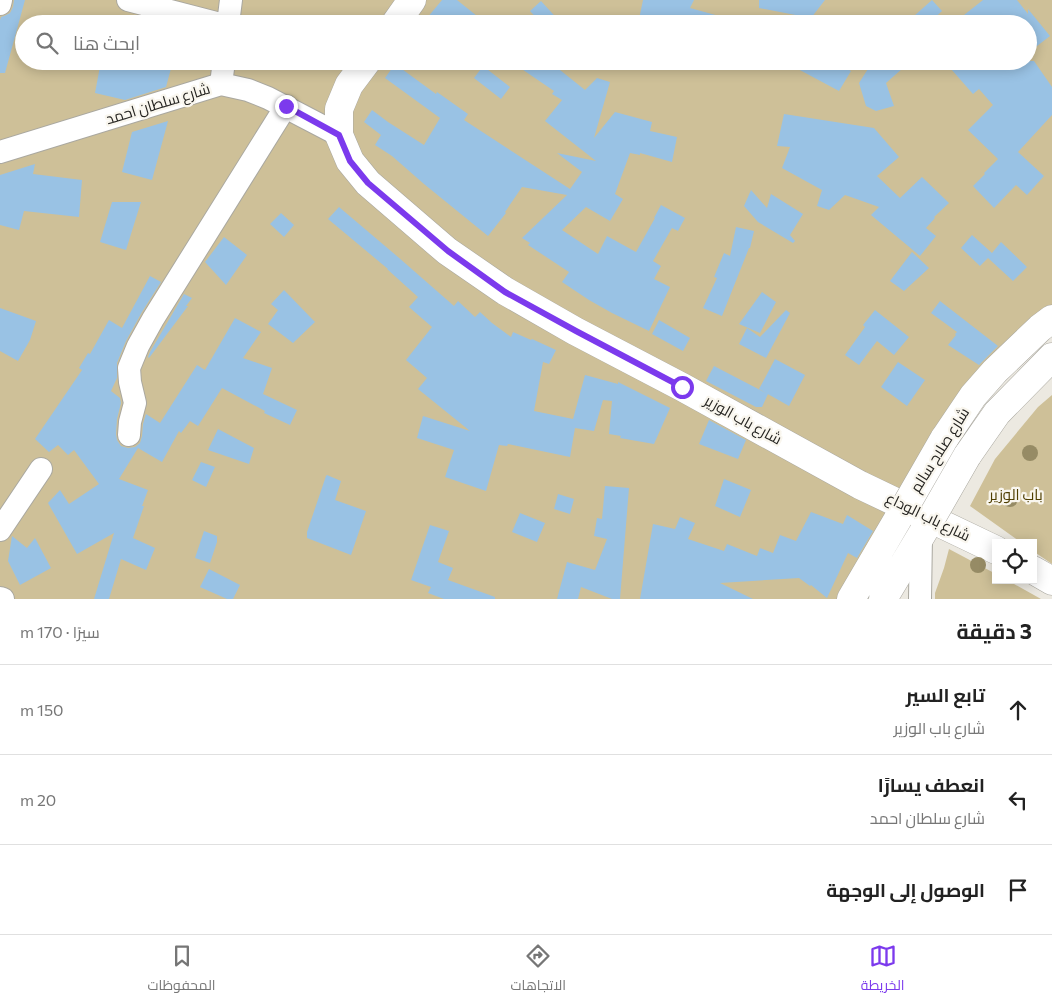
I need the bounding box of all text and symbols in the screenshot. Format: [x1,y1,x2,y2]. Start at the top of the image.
search box [15,15,1037,70]
icon: search [33,29,61,57]
text: ابحث هنا [73,31,140,54]
street label: شارع سلطان احمد [103,79,213,130]
route end [275,95,298,118]
route start [671,376,694,399]
street label: شارع باب الوزير [699,390,785,450]
street label: شارع صلاح سالم [906,404,975,497]
park label: باب الوزير [988,485,1043,504]
street label: شارع باب الوداع [882,488,973,547]
map controls [992,539,1037,584]
button: locate [992,539,1037,584]
text: 3 دقيقة [956,618,1032,643]
text: سيرًا · 170 m [20,622,100,641]
text: تابع السير [906,683,985,706]
icon: ahead [1004,696,1032,724]
text: 150 m [20,700,64,719]
text: شارع باب الوزير [894,718,985,737]
text: انعطف يسارًا [878,773,985,796]
icon: left [1004,786,1032,814]
text: 20 m [20,790,56,809]
text: شارع سلطان احمد [870,808,985,827]
icon: arrive [1004,876,1032,904]
text: الوصول إلى الوجهة [826,878,985,901]
tab: المحفوظات [147,942,216,998]
tab: الاتجاهات [511,942,566,998]
tab: الخريطة [861,942,905,998]

